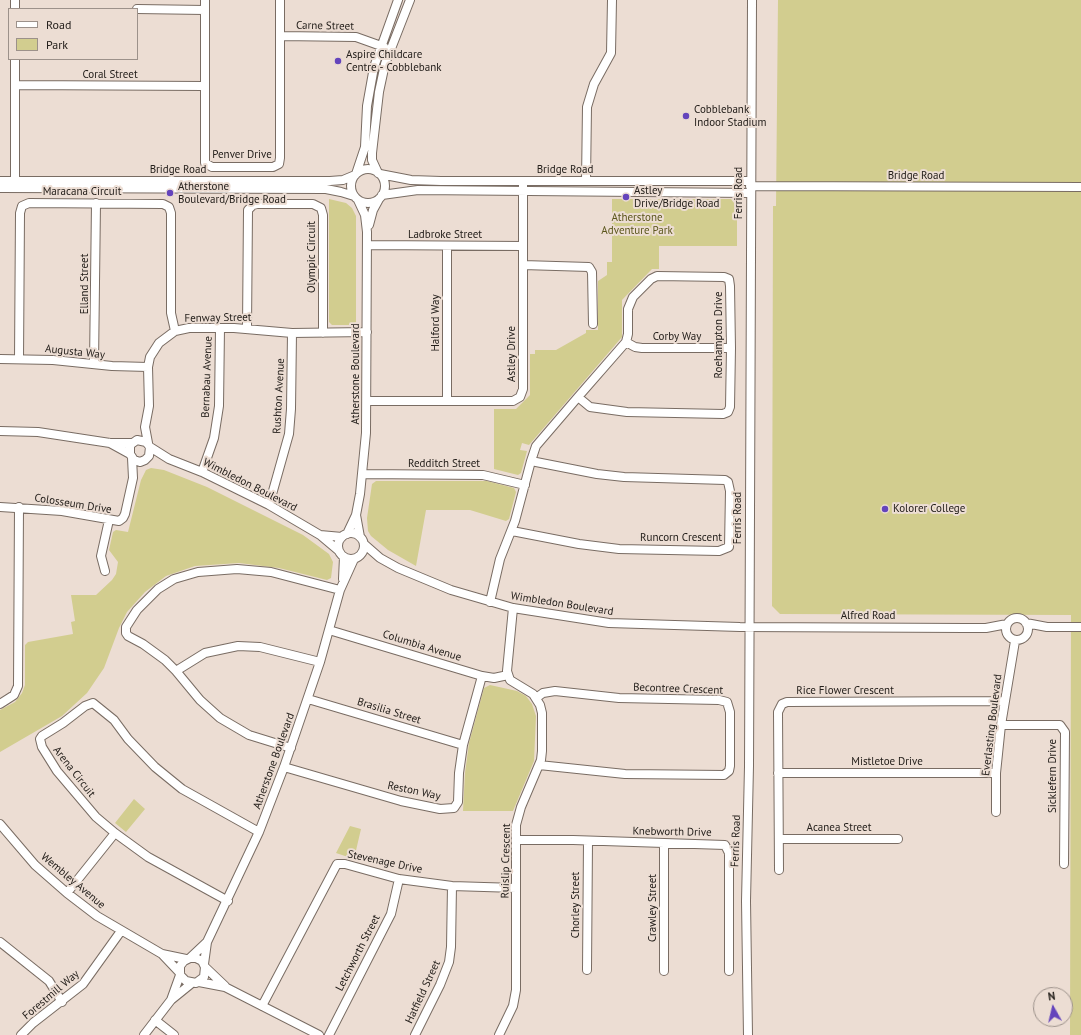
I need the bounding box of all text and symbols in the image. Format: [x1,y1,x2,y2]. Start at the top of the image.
legend [8,8,138,60]
text: Road [46,17,71,32]
street label: Carne Street [296,19,354,33]
text: Park [46,37,68,52]
place label: Aspire Childcare Centre - Cobblebank [346,48,442,74]
marker: Aspire Childcare Centre - Cobblebank [333,56,343,66]
street label: Coral Street [82,68,138,82]
place label: Cobblebank Indoor Stadium [694,103,766,129]
marker: Cobblebank Indoor Stadium [681,111,691,121]
street label: Penver Drive [212,148,272,162]
street label: Bridge Road [150,163,206,177]
street label: Bridge Road [537,163,593,177]
street label: Ferris Road [732,167,746,219]
street label: Bridge Road [888,169,944,183]
place label: Atherstone Boulevard/Bridge Road [178,180,286,206]
place label: Astley Drive/Bridge Road [634,184,719,210]
street label: Maracana Circuit [43,185,121,199]
marker: Atherstone Boulevard/Bridge Road [165,188,175,198]
marker: Astley Drive/Bridge Road [621,192,631,202]
park label: Atherstone Adventure Park [601,211,673,237]
street label: Olympic Circuit [305,221,319,293]
street label: Ladbroke Street [408,228,482,242]
street label: Elland Street [78,254,92,314]
street label: Roehampton Drive [712,292,726,378]
street label: Halford Way [429,294,443,352]
street label: Fenway Street [184,311,252,325]
street label: Atherstone Boulevard [349,323,363,425]
street label: Astley Drive [505,326,519,382]
street label: Corby Way [653,330,701,344]
street label: Bernabau Avenue [199,336,215,418]
street label: Augusta Way [44,342,106,362]
street label: Rushton Avenue [270,358,288,434]
street label: Wimbledon Boulevard [201,456,299,514]
street label: Redditch Street [408,457,480,471]
street label: Colosseum Drive [33,491,113,517]
street label: Ferris Road [731,492,745,544]
place label: Kolorer College [893,502,965,516]
marker: Kolorer College [880,504,890,514]
street label: Runcorn Crescent [640,531,722,545]
street label: Wimbledon Boulevard [510,589,614,619]
street label: Alfred Road [841,609,895,623]
street label: Columbia Avenue [381,628,463,664]
street label: Everlasting Boulevard [979,673,1005,777]
street label: Becontree Crescent [633,681,723,697]
street label: Rice Flower Crescent [796,684,894,698]
street label: Brasilia Street [356,695,422,727]
street label: Atherstone Boulevard [250,711,298,811]
street label: Sicklefern Drive [1046,739,1060,813]
street label: Arena Circuit [50,744,98,800]
street label: Mistletoe Drive [851,755,923,769]
street label: Reston Way [386,779,442,803]
street label: Ferris Road [728,815,744,867]
street label: Acanea Street [807,821,871,835]
street label: Ruislip Crescent [499,823,513,899]
street label: Knebworth Drive [632,825,712,839]
street label: Stevenage Drive [346,848,424,876]
street label: Wembley Avenue [38,850,108,912]
street label: Chorley Street [569,872,583,938]
street label: Crawley Street [646,874,660,942]
street label: Letchworth Street [333,913,383,993]
street label: Hatfield Street [403,958,443,1026]
street label: Forestmill Way [20,968,82,1022]
north arrow [1033,987,1073,1027]
text: N [1047,989,1056,1004]

